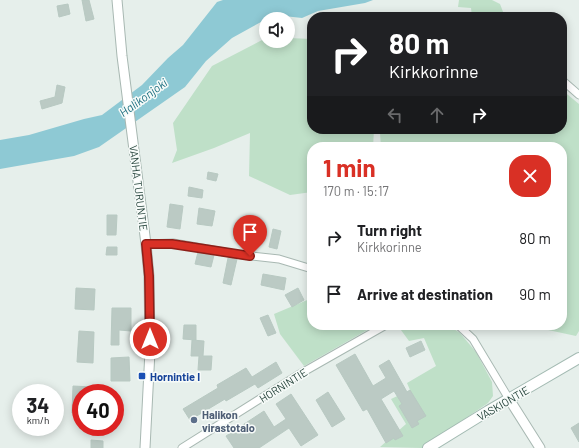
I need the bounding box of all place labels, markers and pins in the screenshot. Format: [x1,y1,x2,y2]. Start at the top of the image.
pin [233,215,267,256]
place label: Hornintie I [150,370,200,383]
marker: Hornintie I [137,371,147,381]
place label: Halikon virastotalo [202,408,255,434]
marker: Halikon virastotalo [189,415,199,425]

